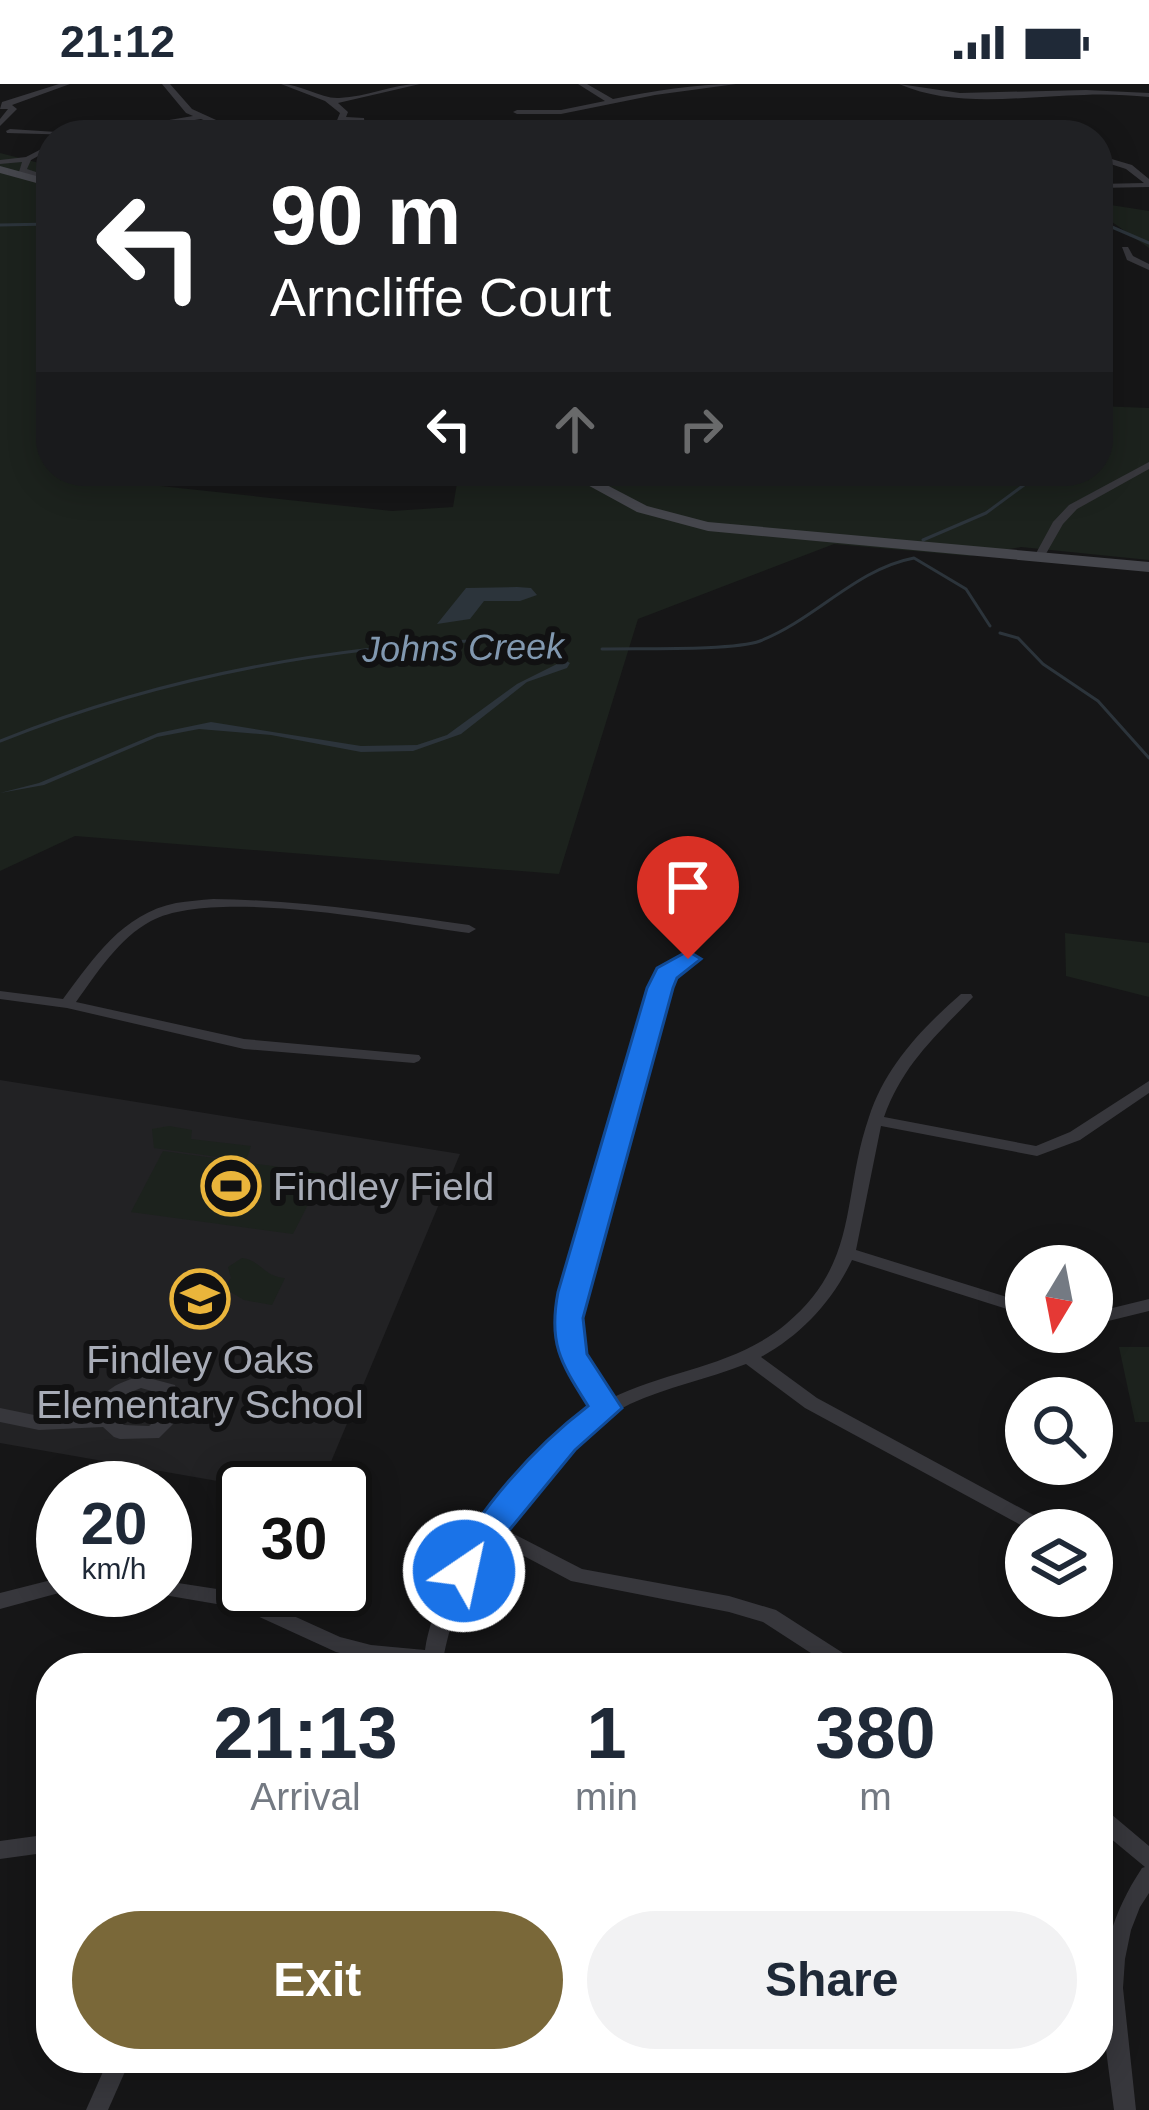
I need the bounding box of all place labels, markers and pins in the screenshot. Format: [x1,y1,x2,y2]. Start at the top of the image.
pin [637,836,739,959]
sports icon: Findley Field [200,1155,262,1217]
place label: Findley Field [273,1165,494,1208]
school or university icon: Findley Oaks Elementary School [169,1268,231,1330]
place label: Findley Oaks Elementary School [36,1338,364,1426]

